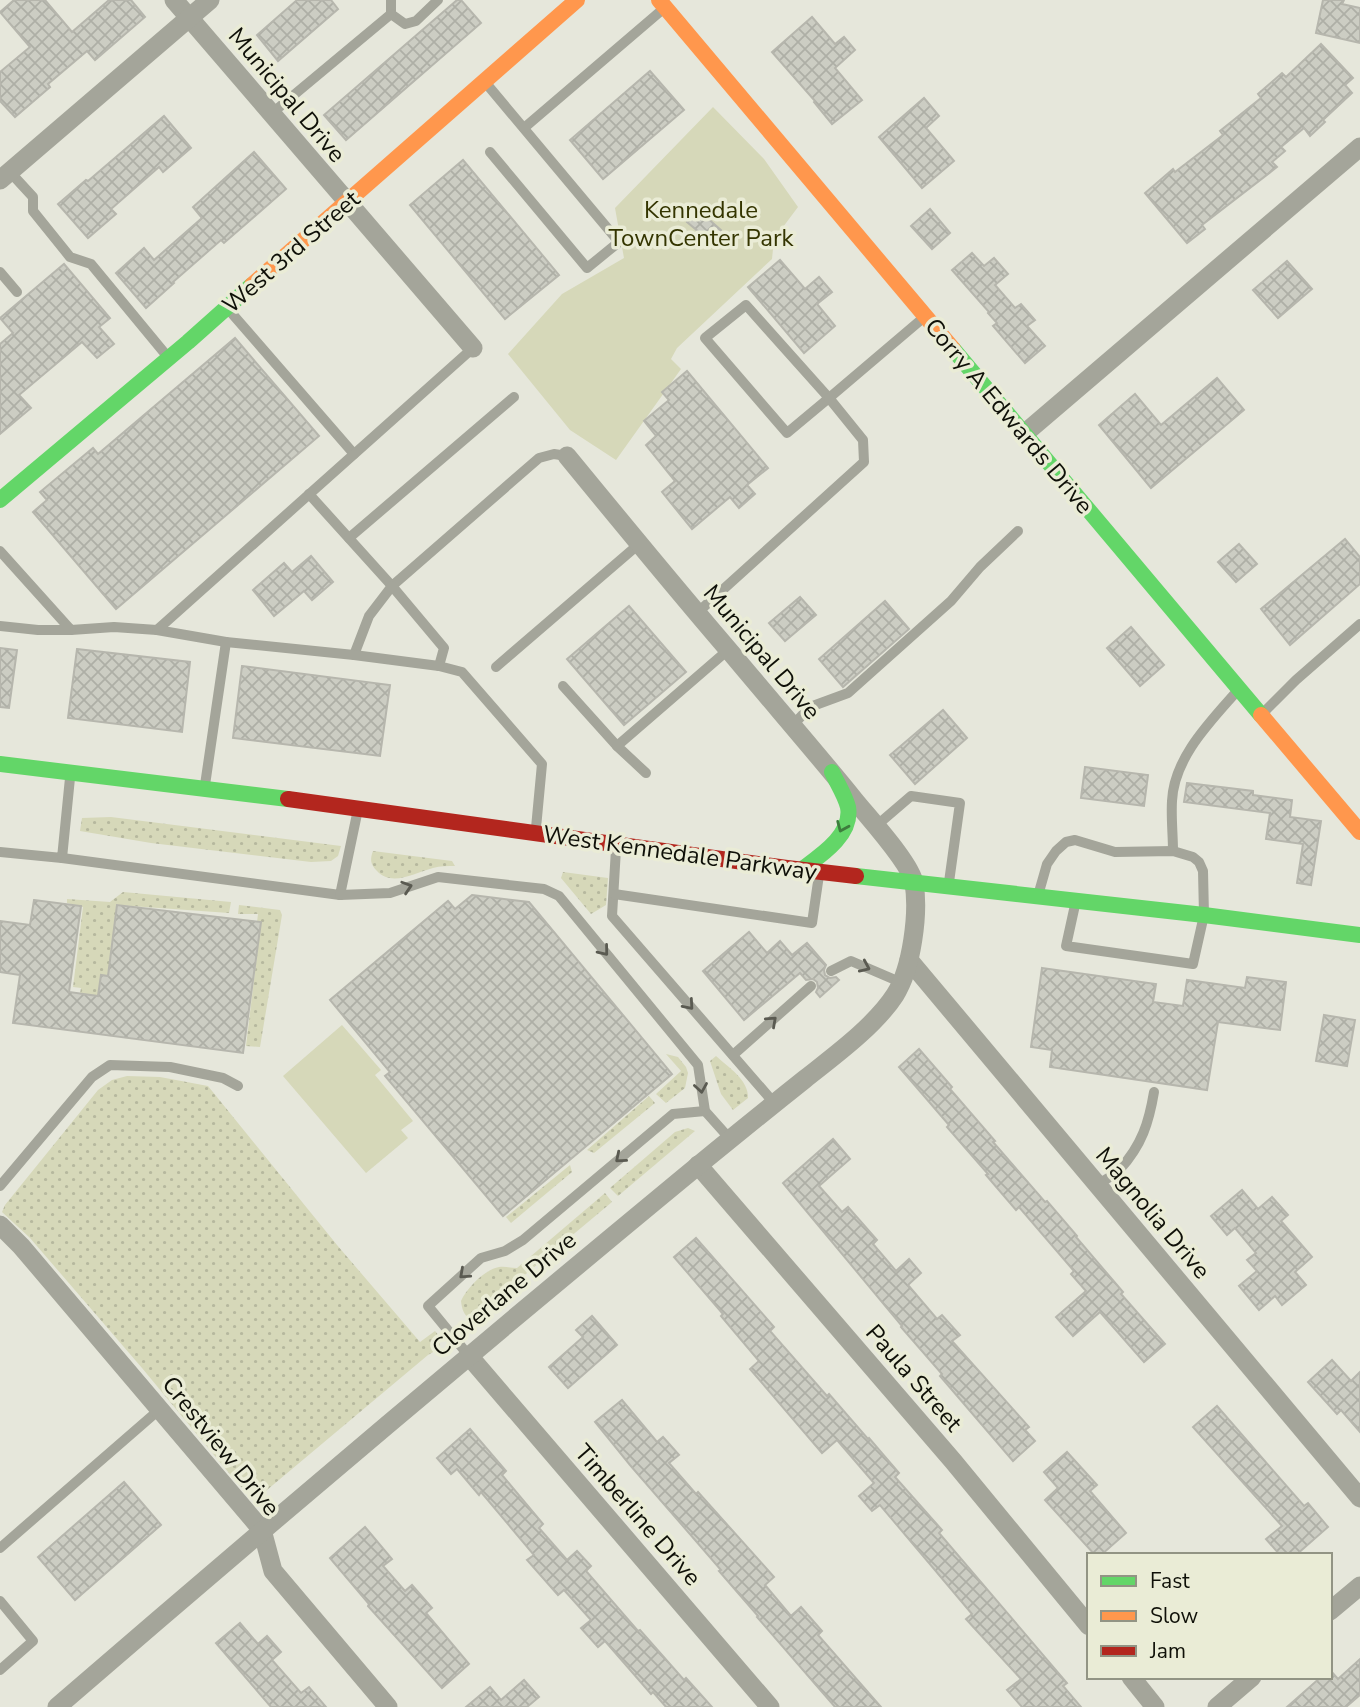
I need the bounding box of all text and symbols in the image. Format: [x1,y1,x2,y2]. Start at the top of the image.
street label: Municipal Drive [221,21,353,169]
street label: West 3rd Street [215,183,367,321]
park label: Kennedale TownCenter Park [608,194,795,254]
street label: Corry A Edwards Drive [918,311,1100,521]
street label: Municipal Drive [696,578,828,726]
street label: West Kennedale Parkway [541,818,820,888]
one-way arrow [836,820,850,832]
one-way arrow [400,881,413,895]
one-way arrow [596,944,609,956]
one-way arrow [858,959,871,973]
one-way arrow [681,997,693,1010]
one-way arrow [764,1017,777,1029]
one-way arrow [693,1082,708,1094]
street label: Magnolia Drive [1088,1140,1218,1286]
one-way arrow [616,1150,629,1162]
street label: Cloverlane Drive [425,1224,583,1364]
one-way arrow [459,1266,472,1278]
street label: Paula Street [859,1318,970,1439]
street label: Crestview Drive [155,1369,287,1523]
street label: Timberline Drive [568,1437,708,1593]
legend [1087,1553,1332,1679]
text: Fast [1150,1567,1190,1595]
text: Slow [1150,1602,1199,1630]
text: Jam [1149,1637,1186,1665]

